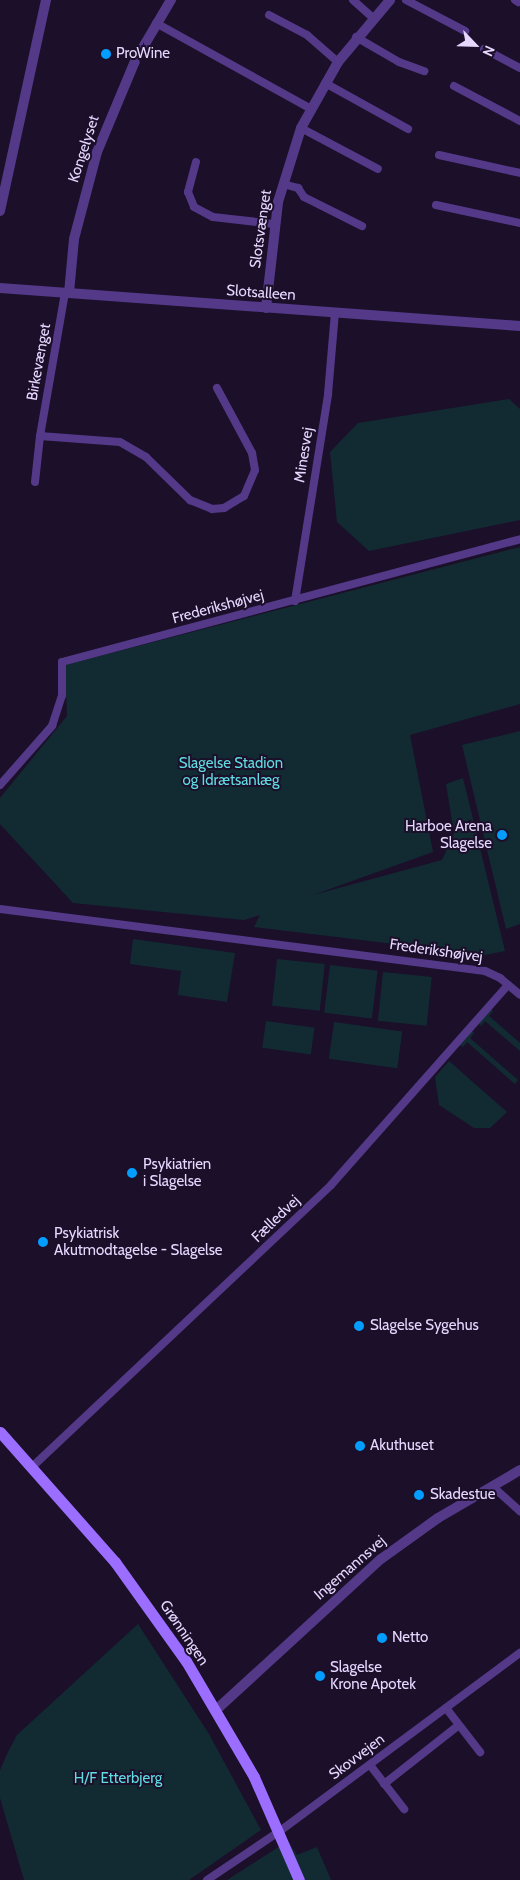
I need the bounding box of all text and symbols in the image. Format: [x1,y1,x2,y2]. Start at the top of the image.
north arrow [450,20,500,70]
text: N [478,43,499,59]
place label: ProWine [116,45,170,63]
marker: ProWine [100,48,112,60]
street label: Kongelyset [65,113,103,185]
street label: Slotsvænget [247,189,275,269]
street label: Slotsalleen [226,282,296,304]
street label: Birkevænget [23,322,55,402]
street label: Minesvej [291,426,317,484]
street label: Frederikshøjvej [170,586,266,628]
park label: Slagelse Stadion og Idrætsanlæg [179,754,283,789]
place label: Harboe Arena Slagelse [405,817,492,852]
marker: Harboe Arena Slagelse [496,829,508,841]
street label: Frederikshøjvej [388,936,484,966]
place label: Psykiatrien i Slagelse [143,1155,211,1190]
marker: Psykiatrien i Slagelse [125,1166,139,1180]
street label: Fælledvej [248,1192,304,1246]
place label: Psykiatrisk Akutmodtagelse - Slagelse [54,1224,223,1259]
marker: Psykiatrisk Akutmodtagelse - Slagelse [36,1235,50,1249]
place label: Slagelse Sygehus [370,1317,479,1335]
marker: Slagelse Sygehus [352,1319,366,1333]
place label: Akuthuset [370,1437,434,1455]
marker: Akuthuset [354,1440,366,1452]
place label: Skadestue [430,1486,495,1504]
marker: Skadestue [412,1488,426,1502]
street label: Ingemannsvej [311,1532,389,1604]
street label: Grønningen [156,1597,212,1669]
place label: Netto [392,1629,428,1647]
marker: Netto [376,1632,388,1644]
place label: Slagelse Krone Apotek [330,1658,416,1693]
marker: Slagelse Krone Apotek [314,1670,326,1682]
street label: Skovvejen [326,1730,388,1784]
park label: H/F Etterbjerg [74,1770,162,1788]

